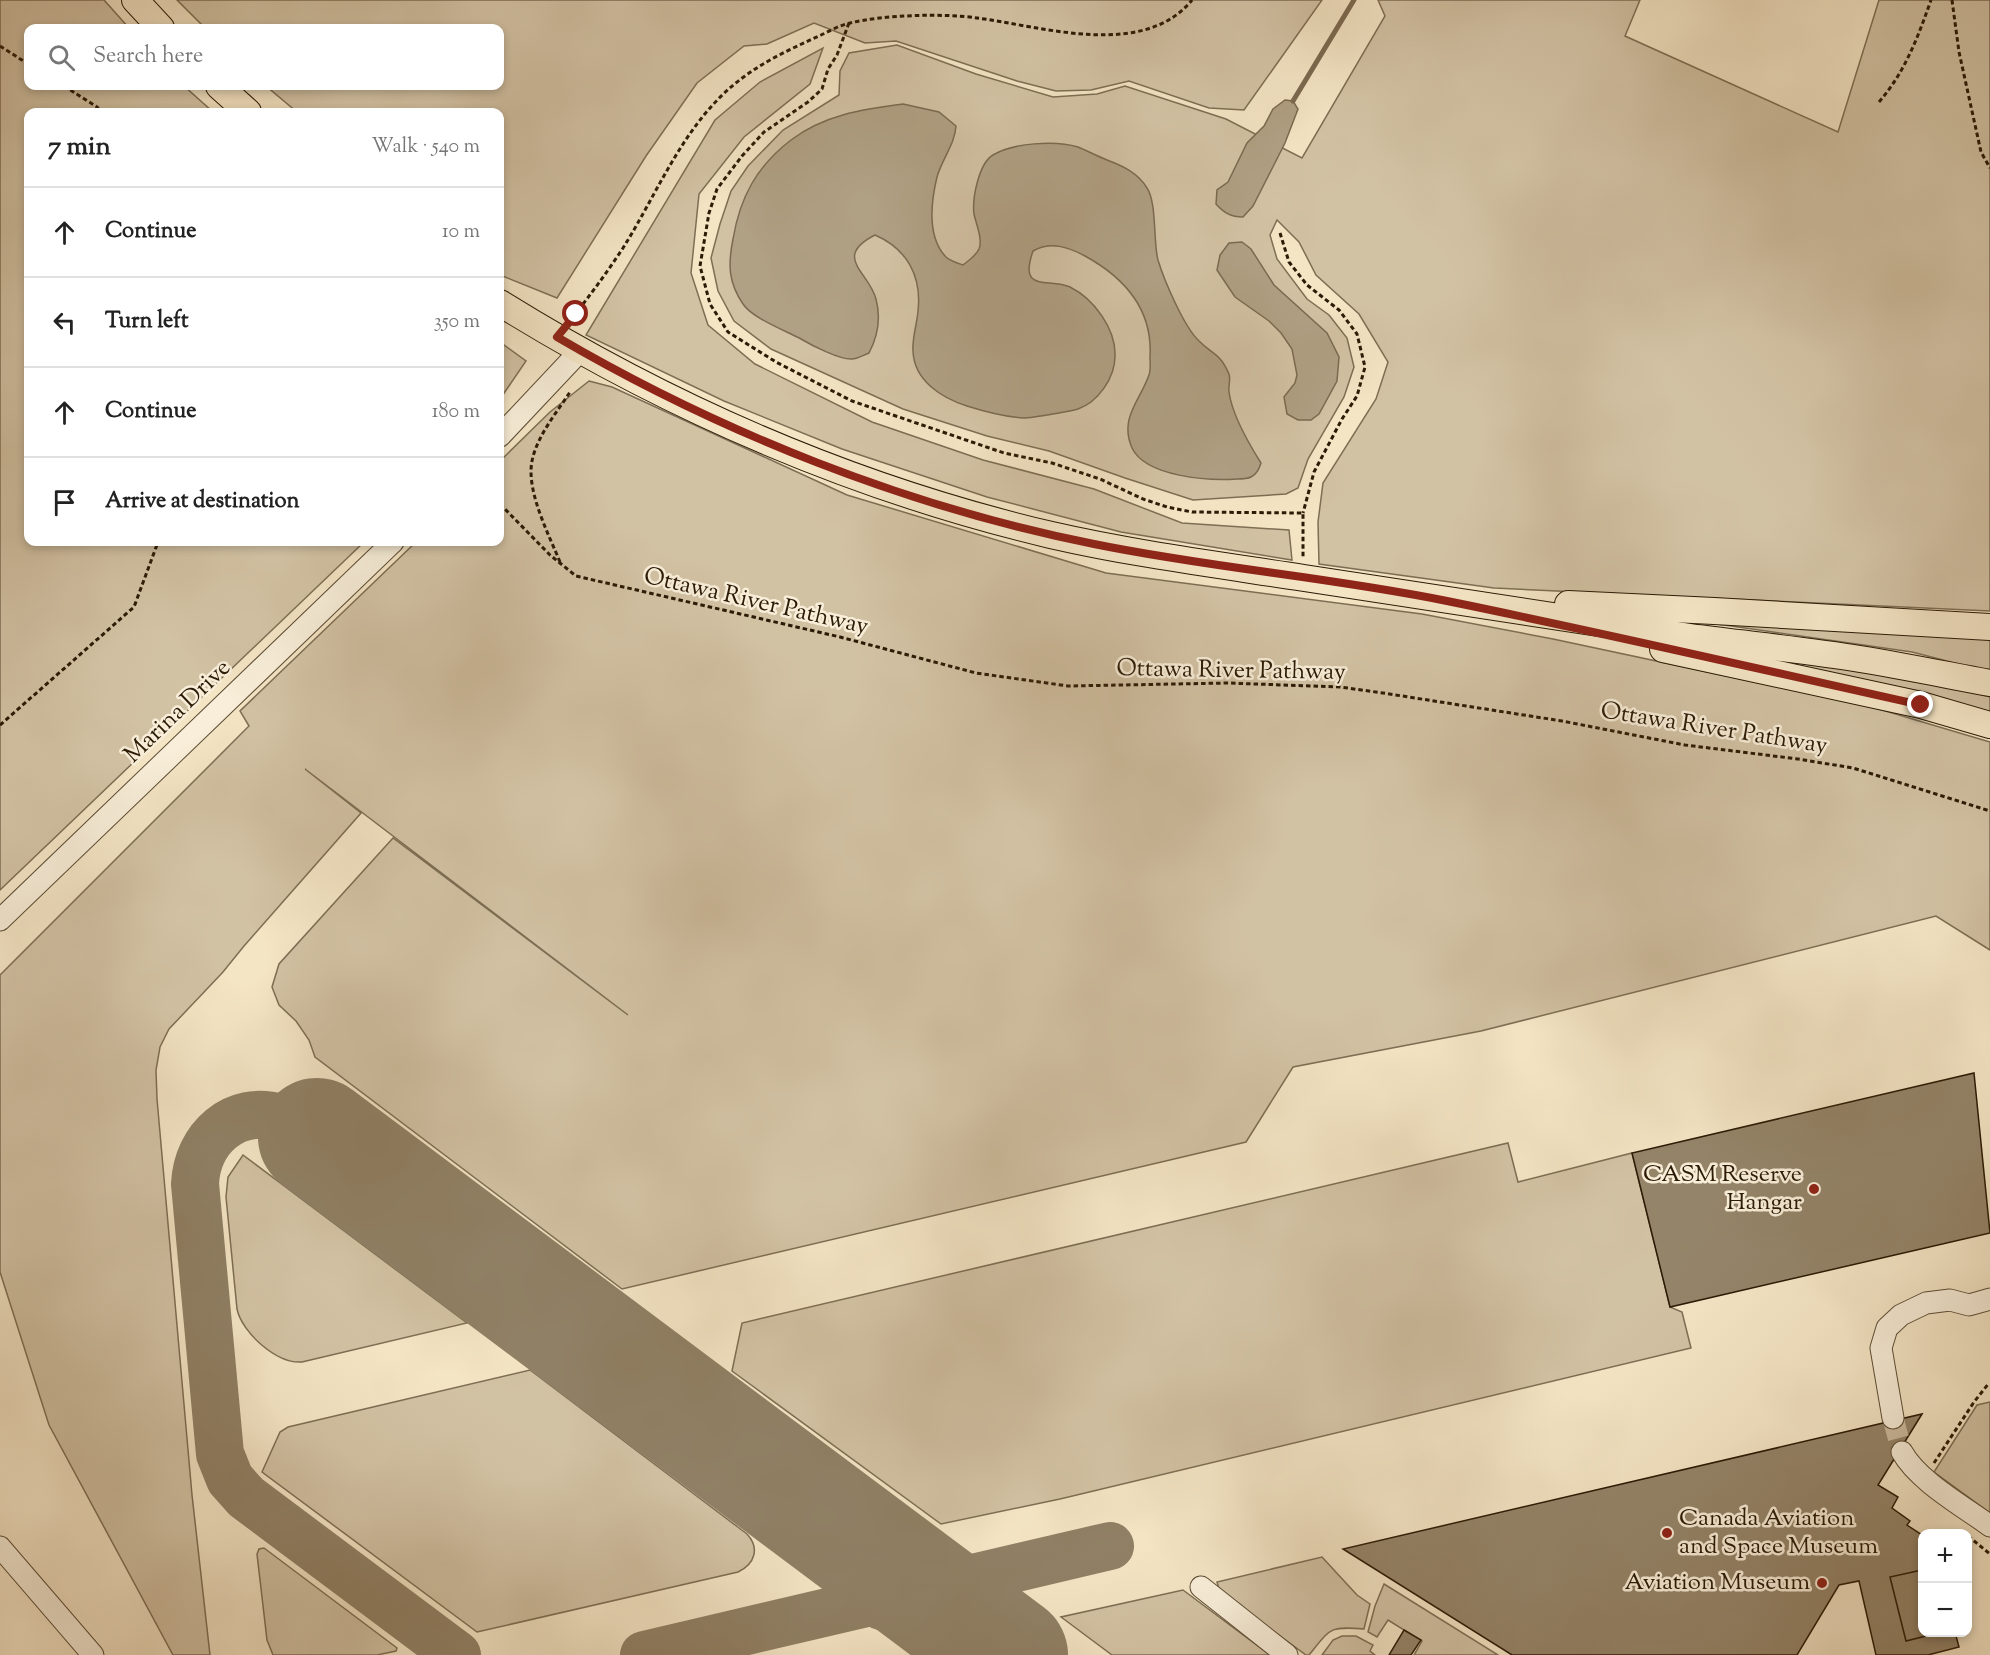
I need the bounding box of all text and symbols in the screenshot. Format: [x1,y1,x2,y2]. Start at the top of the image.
search box [24,24,504,90]
icon: search [45,41,78,74]
text: Search here [93,41,203,73]
text: 7 min [48,129,111,166]
text: Walk · 540 m [371,133,480,162]
icon: ahead [48,216,81,249]
text: Continue [105,216,196,248]
text: 10 m [442,218,480,247]
route start [562,300,588,326]
icon: left [48,306,81,339]
text: Turn left [105,306,188,338]
text: 350 m [434,308,480,337]
icon: ahead [48,396,81,429]
text: Continue [105,396,196,428]
text: 180 m [432,398,480,427]
icon: arrive [48,486,81,519]
text: Arrive at destination [105,486,300,518]
street label: Ottawa River Pathway [640,560,872,644]
street label: Marina Drive [117,652,239,772]
street label: Ottawa River Pathway [1116,652,1346,690]
route end [1907,691,1933,717]
street label: Ottawa River Pathway [1598,694,1830,764]
place label: CASM Reserve Hangar [1643,1158,1802,1220]
marker: CASM Reserve Hangar [1807,1182,1821,1196]
place label: Canada Aviation and Space Museum [1679,1502,1878,1564]
marker: Canada Aviation and Space Museum [1660,1526,1674,1540]
map controls [1918,1529,1972,1637]
button: + [1918,1529,1972,1583]
place label: Aviation Museum [1624,1566,1810,1600]
marker: Aviation Museum [1815,1576,1829,1590]
button: − [1918,1583,1972,1637]

